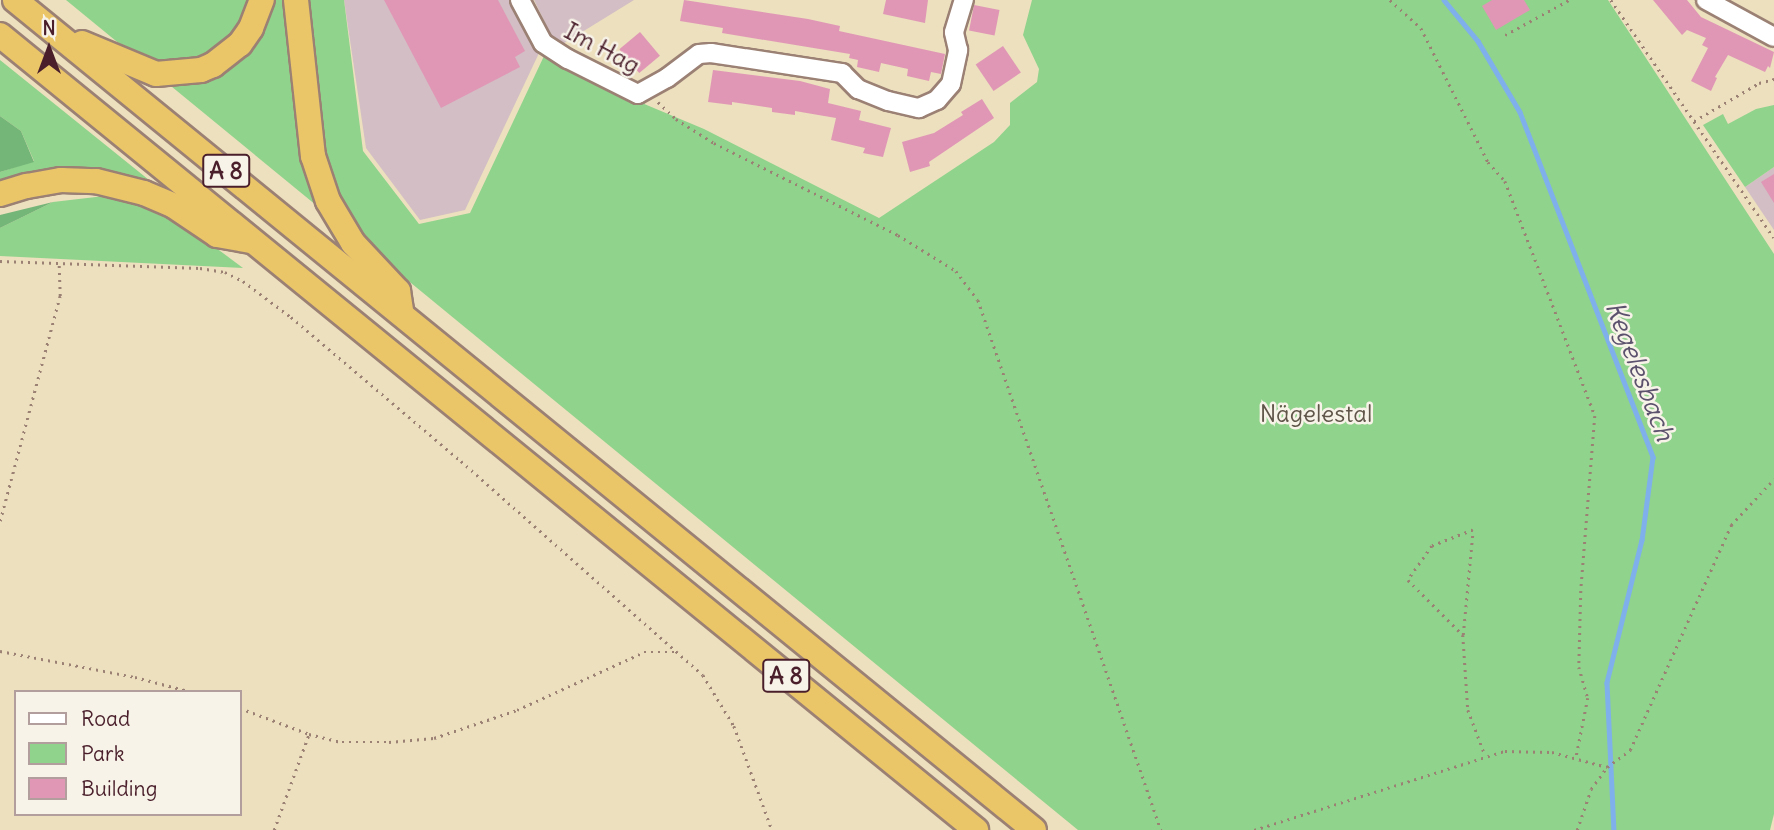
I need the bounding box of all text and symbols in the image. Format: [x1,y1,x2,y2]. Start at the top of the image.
north arrow [14,14,84,84]
text: N [42,16,56,40]
street label: Im Hag [559,16,645,80]
road number: A 8 [202,152,250,190]
water label: Kegelesbach [1599,297,1681,445]
park label: Nägelestal [1260,400,1372,428]
road number: A 8 [762,656,810,696]
legend [14,690,242,816]
text: Road [81,705,130,732]
text: Park [81,740,124,767]
text: Building [81,775,157,802]

